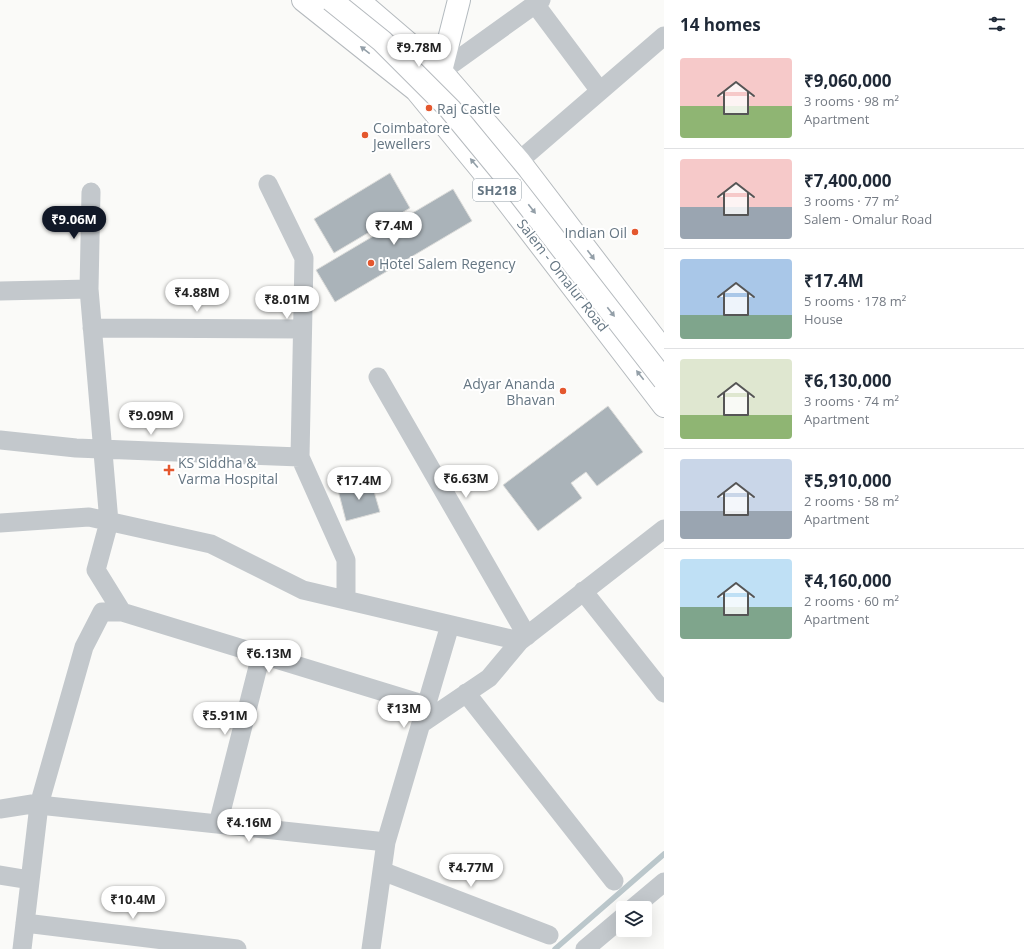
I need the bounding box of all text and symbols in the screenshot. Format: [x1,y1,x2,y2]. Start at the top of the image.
text: 14 homes [680,13,761,36]
icon: filters [986,13,1008,35]
pin: ₹9.78M [386,34,452,68]
text: ₹9.78M [396,38,442,56]
one-way arrow [359,46,370,54]
text: ₹9,060,000 [804,69,891,92]
icon: home [712,74,760,122]
text: 3 rooms · 98 m² [804,92,899,110]
place label: Raj Castle [437,99,500,118]
marker: Raj Castle [424,103,434,113]
text: Apartment [804,110,869,128]
place label: Coimbatore Jewellers [371,118,450,153]
marker: Coimbatore Jewellers [360,130,370,140]
one-way arrow [470,157,479,168]
text: ₹7,400,000 [804,169,891,192]
icon: home [712,175,760,223]
road number: SH218 [473,179,521,201]
text: 3 rooms · 77 m² [804,192,899,210]
one-way arrow [527,204,536,215]
pin: ₹9.06M [41,206,107,240]
text: ₹9.06M [51,210,97,228]
text: Salem - Omalur Road [804,210,932,228]
pin: ₹7.4M [366,212,422,246]
street label: Salem - Omalur Road [513,215,613,335]
text: ₹7.4M [375,216,413,234]
place label: Indian Oil [564,223,627,242]
marker: Indian Oil [630,227,640,237]
one-way arrow [587,250,595,261]
place label: Hotel Salem Regency [379,254,516,273]
marker: Hotel Salem Regency [366,258,376,268]
text: ₹17.4M [804,269,864,292]
icon: home [712,275,760,323]
pin: ₹4.88M [164,279,230,313]
text: ₹4.88M [174,283,220,301]
pin: ₹8.01M [254,286,320,320]
text: ₹8.01M [264,290,310,308]
text: 5 rooms · 178 m² [804,292,906,310]
one-way arrow [607,306,616,317]
text: House [804,310,843,328]
text: ₹6,130,000 [804,369,891,392]
one-way arrow [636,370,645,381]
place label: Adyar Ananda Bhavan [463,374,555,409]
icon: home [712,375,760,423]
marker: Adyar Ananda Bhavan [558,386,568,396]
text: 3 rooms · 74 m² [804,392,899,410]
pin: ₹9.09M [118,402,184,436]
text: ₹9.09M [128,406,174,424]
text: Apartment [804,410,869,428]
place label: KS Siddha & Varma Hospital [178,453,278,488]
marker: KS Siddha & Varma Hospital [163,464,175,476]
pin: ₹6.63M [433,465,499,499]
pin: ₹17.4M [326,467,392,501]
text: ₹6.63M [443,469,489,487]
text: ₹5,910,000 [804,469,891,492]
text: ₹17.4M [336,471,382,489]
icon: home [712,475,760,523]
text: 2 rooms · 58 m² [804,492,899,510]
text: Apartment [804,510,869,528]
text: ₹4,160,000 [804,569,891,592]
icon: home [712,575,760,623]
text: 2 rooms · 60 m² [804,592,899,610]
text: Apartment [804,610,869,628]
pin: ₹6.13M [236,640,302,674]
text: ₹6.13M [246,644,292,662]
pin: ₹13M [380,695,428,729]
text: ₹13M [387,699,421,717]
pin: ₹5.91M [192,702,258,736]
text: ₹5.91M [202,706,248,724]
pin: ₹4.16M [216,809,282,843]
text: ₹4.16M [226,813,272,831]
pin: ₹4.77M [438,854,504,888]
text: ₹4.77M [448,858,494,876]
pin: ₹10.4M [100,886,166,920]
text: ₹10.4M [110,890,156,908]
map controls [616,901,652,937]
button: layers [616,901,652,937]

